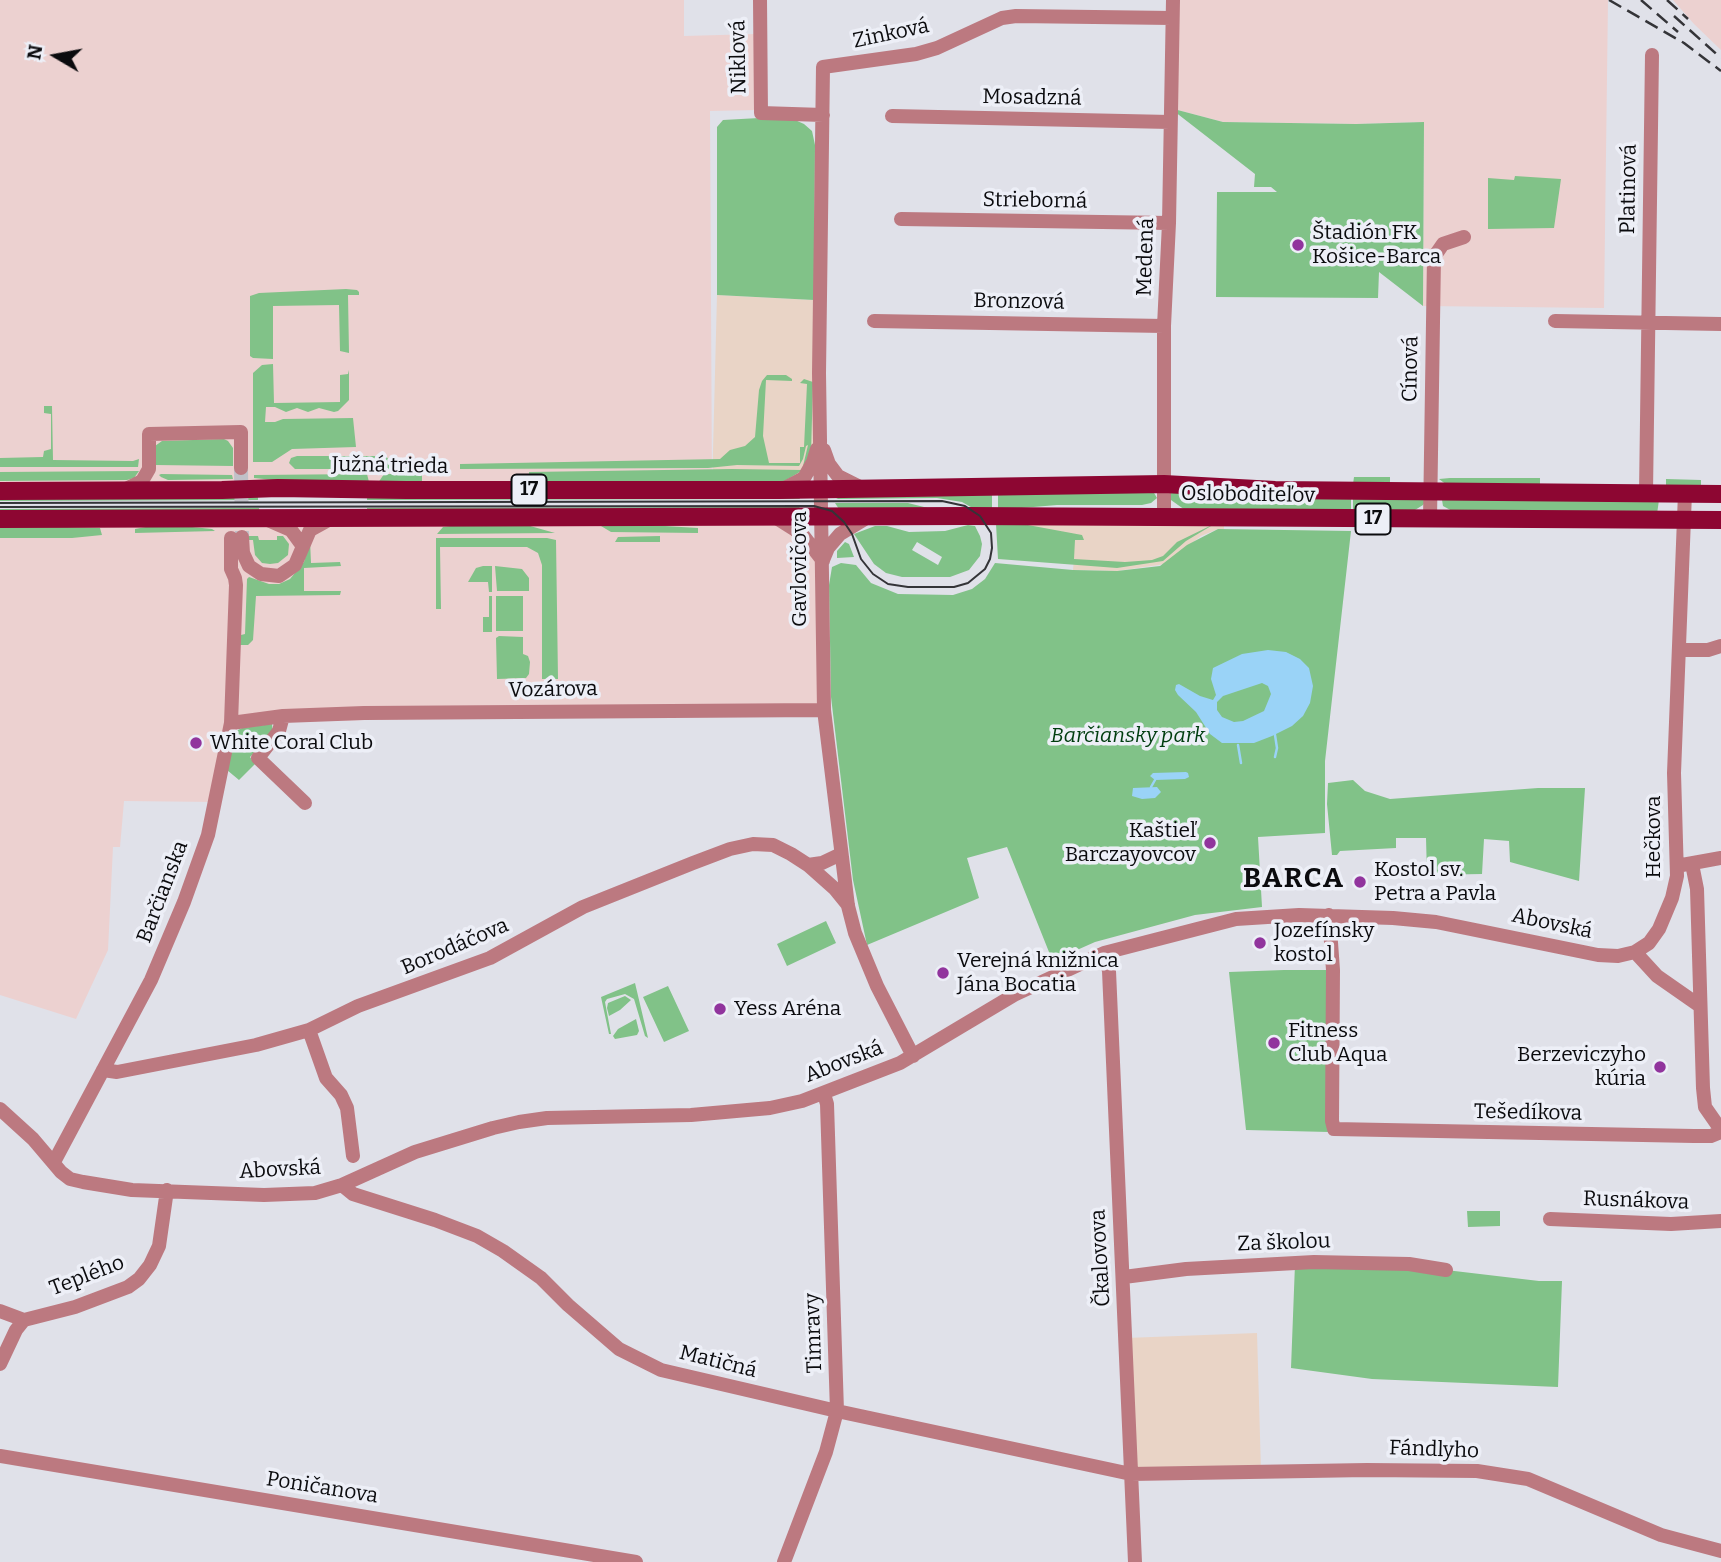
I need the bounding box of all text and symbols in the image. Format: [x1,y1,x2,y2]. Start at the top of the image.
street label: Zinková [851,14,931,54]
street label: Niklová [726,20,752,94]
north arrow [21,21,91,91]
text: N [22,43,47,61]
street label: Mosadzná [982,85,1082,111]
street label: Platinová [1616,144,1642,234]
street label: Strieborná [982,187,1088,215]
street label: Medená [1132,217,1160,297]
place label: Štadión FK Košice-Barca [1312,220,1441,270]
marker: Štadión FK Košice-Barca [1290,237,1306,253]
street label: Bronzová [973,289,1065,315]
street label: Cínová [1398,336,1424,402]
street label: Južná trieda [331,452,449,480]
road number: 17 [512,475,546,505]
street label: Osloboditeľov [1181,481,1315,509]
road number: 17 [1356,504,1390,534]
street label: Gavlovičova [787,511,813,627]
street label: Vozárova [508,677,598,703]
park label: Barčiansky park [1051,723,1205,749]
place label: White Coral Club [210,730,373,756]
marker: White Coral Club [188,735,204,751]
street label: Hečkova [1641,795,1667,879]
place label: Kaštieľ Barczayovcov [1065,818,1196,868]
marker: Kaštieľ Barczayovcov [1202,835,1218,851]
street label: Barčianska [132,837,194,947]
place label: Kostol sv. Petra a Pavla [1374,857,1496,907]
district label: BARCA [1244,862,1344,896]
marker: Kostol sv. Petra a Pavla [1352,874,1368,890]
street label: Abovská [1509,903,1595,945]
street label: Borodáčova [398,913,512,981]
place label: Jozefínsky kostol [1274,918,1374,968]
marker: Jozefínsky kostol [1252,935,1268,951]
place label: Verejná knižnica Jána Bocatia [957,948,1119,998]
marker: Verejná knižnica Jána Bocatia [935,965,951,981]
place label: Yess Aréna [734,996,841,1022]
marker: Yess Aréna [712,1001,728,1017]
place label: Fitness Club Aqua [1288,1018,1387,1068]
marker: Fitness Club Aqua [1266,1035,1282,1051]
street label: Abovská [801,1036,887,1088]
place label: Berzeviczyho kúria [1517,1042,1646,1092]
marker: Berzeviczyho kúria [1652,1059,1668,1075]
street label: Tešedíkova [1474,1099,1582,1127]
street label: Abovská [238,1155,322,1185]
street label: Rusnákova [1582,1187,1690,1215]
street label: Čkalovova [1086,1208,1116,1308]
street label: Za školou [1237,1229,1331,1257]
street label: Teplého [46,1250,128,1302]
street label: Timravy [800,1292,828,1374]
street label: Matičná [677,1340,759,1384]
street label: Fándlyho [1388,1436,1480,1464]
street label: Poničanova [264,1467,380,1509]

